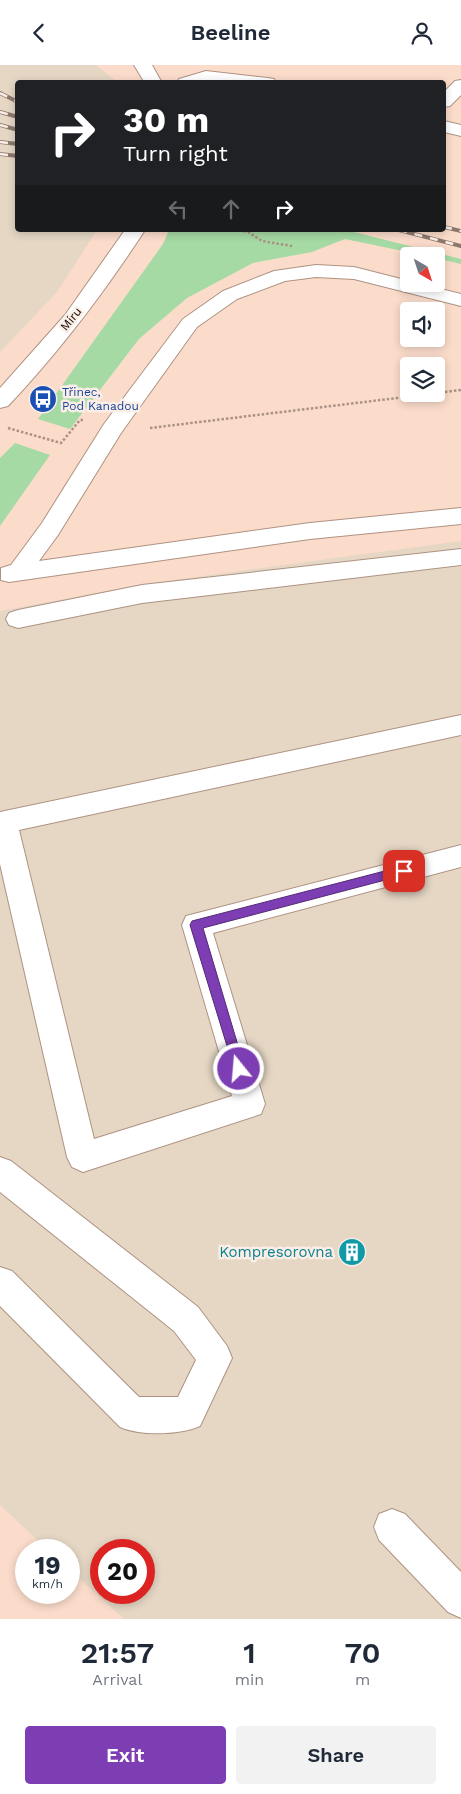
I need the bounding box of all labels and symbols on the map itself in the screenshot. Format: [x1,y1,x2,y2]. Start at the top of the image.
north arrow [400,247,445,293]
street label: Míru [57,305,85,333]
bus stop icon: Třinec, Pod Kanadou [28,384,58,414]
place label: Třinec, Pod Kanadou [62,385,139,413]
pin [383,850,425,892]
position arrow [212,1042,264,1094]
building icon: Kompresorovna [337,1237,367,1267]
place label: Kompresorovna [219,1243,334,1261]
speed limit sign: 20 [90,1539,155,1604]

